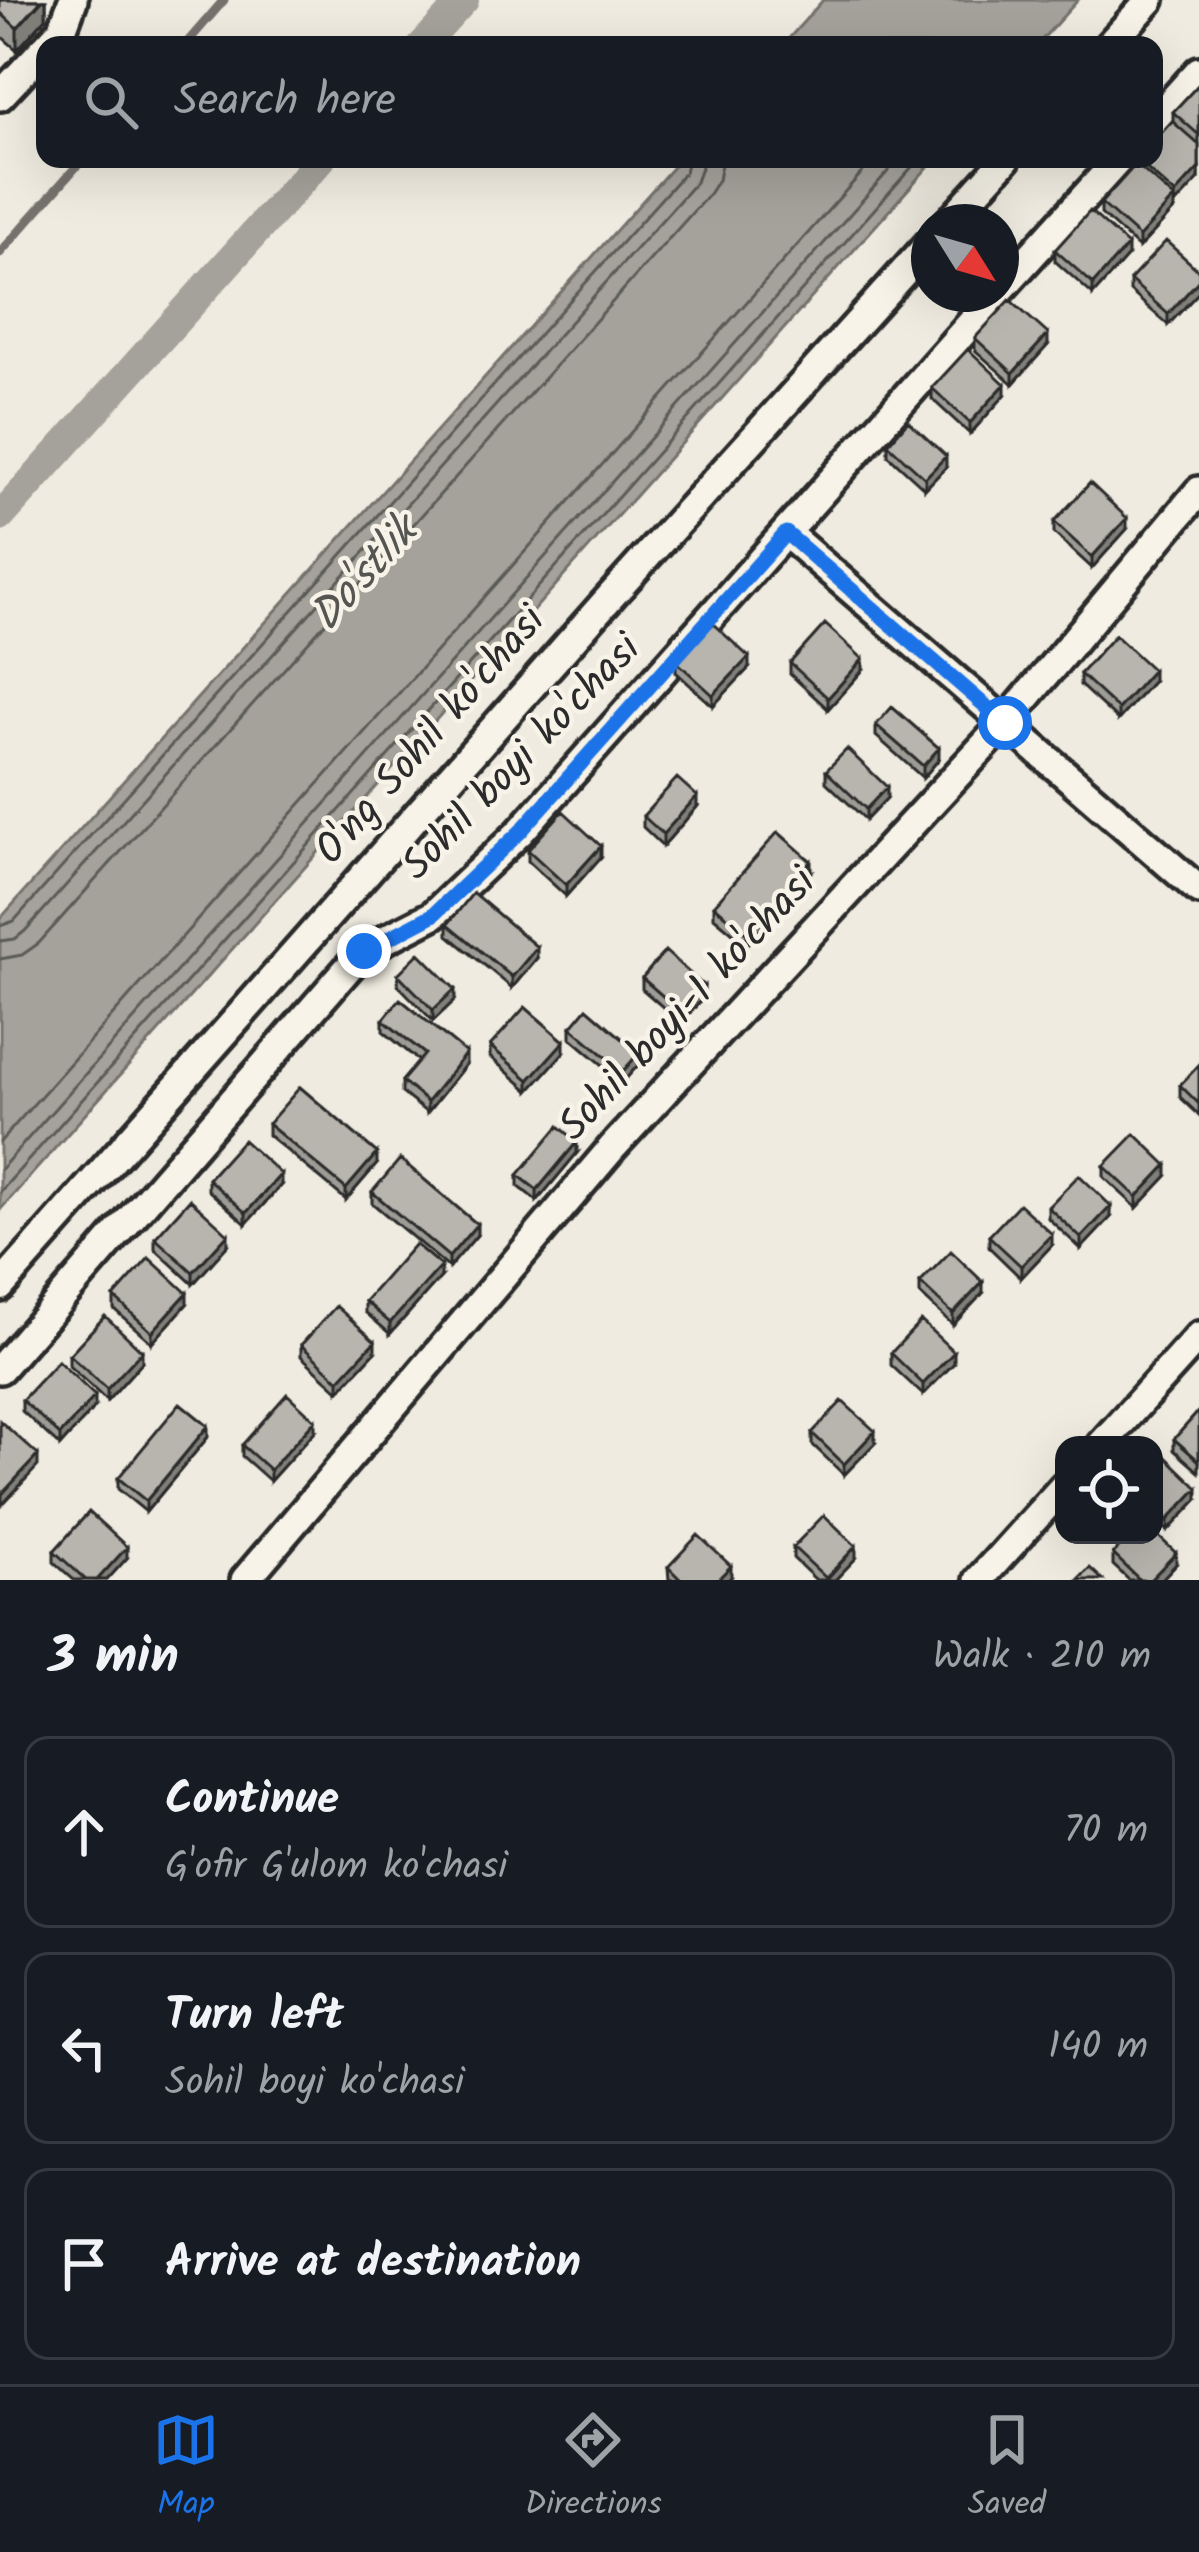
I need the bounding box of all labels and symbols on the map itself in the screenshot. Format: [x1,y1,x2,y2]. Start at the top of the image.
north arrow [911,204,1019,312]
water label: Do'stlik [293,496,441,649]
street label: O'ng Sohil ko'chasi [299,590,564,881]
street label: Sohil boyi ko'chasi [386,617,659,897]
route start [978,696,1032,750]
street label: Sohil boyi-1 ko'chasi [543,851,835,1158]
route end [337,924,391,978]

